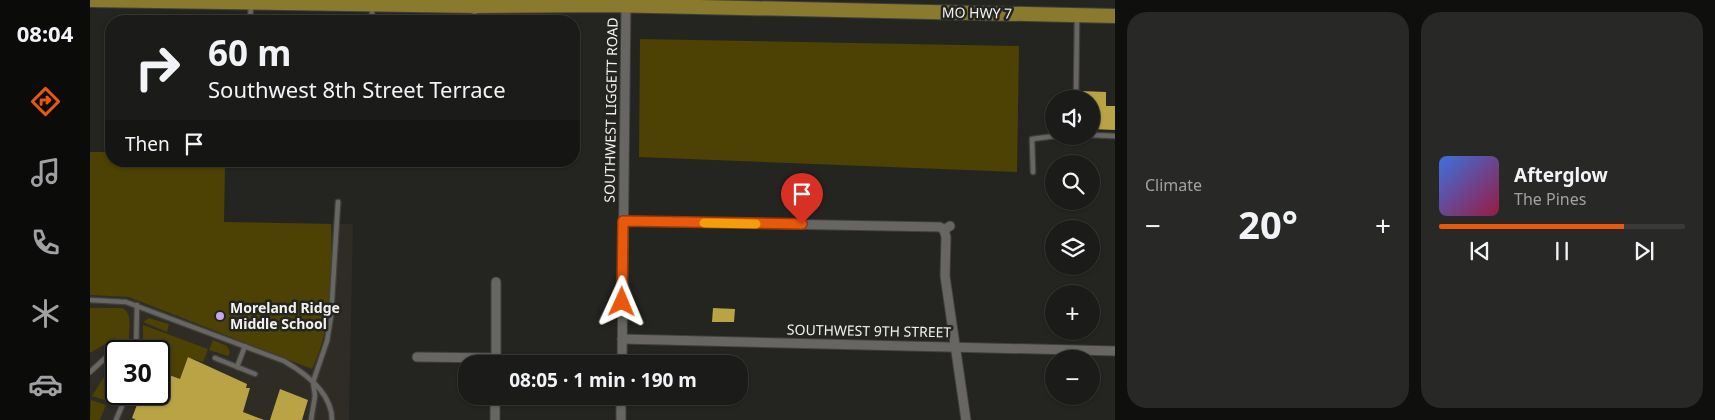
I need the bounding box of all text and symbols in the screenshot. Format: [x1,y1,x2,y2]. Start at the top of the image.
street label: MO HWY 7 [942,2,1012,23]
street label: SOUTHWEST LIGGETT ROAD [599,17,622,203]
text: 08:04 [17,18,73,48]
text: 60 m [208,29,291,76]
icon: right [125,35,190,100]
text: Southwest 8th Street Terrace [208,74,506,104]
icon: directions [28,84,63,119]
map controls [1045,90,1100,405]
button: sound [1045,90,1100,145]
icon: arrive [180,130,208,158]
text: Then [125,131,170,157]
icon: music [28,155,63,190]
button: search [1045,155,1100,210]
text: Afterglow [1514,162,1608,188]
pin [781,173,823,224]
text: Climate [1145,174,1202,196]
icon: arrive [788,180,816,208]
text: The Pines [1514,188,1586,210]
text: 20° [1238,198,1298,250]
text: − [1145,206,1161,244]
text: + [1375,206,1391,244]
button: layers [1045,220,1100,275]
icon: phone [28,225,63,260]
icon: previous [1466,237,1494,265]
icon: pause [1548,237,1576,265]
icon: next [1630,237,1658,265]
position arrow [595,275,647,327]
button: + [1045,285,1100,340]
icon: climate [28,296,63,331]
place label: Moreland Ridge Middle School [230,298,340,333]
marker: Moreland Ridge Middle School [214,310,226,322]
street label: SOUTHWEST 9TH STREET [787,320,952,341]
speed limit sign: 30 [105,340,170,405]
button: − [1045,350,1100,405]
icon: car [28,367,63,402]
text: 08:05 · 1 min · 190 m [509,367,697,393]

